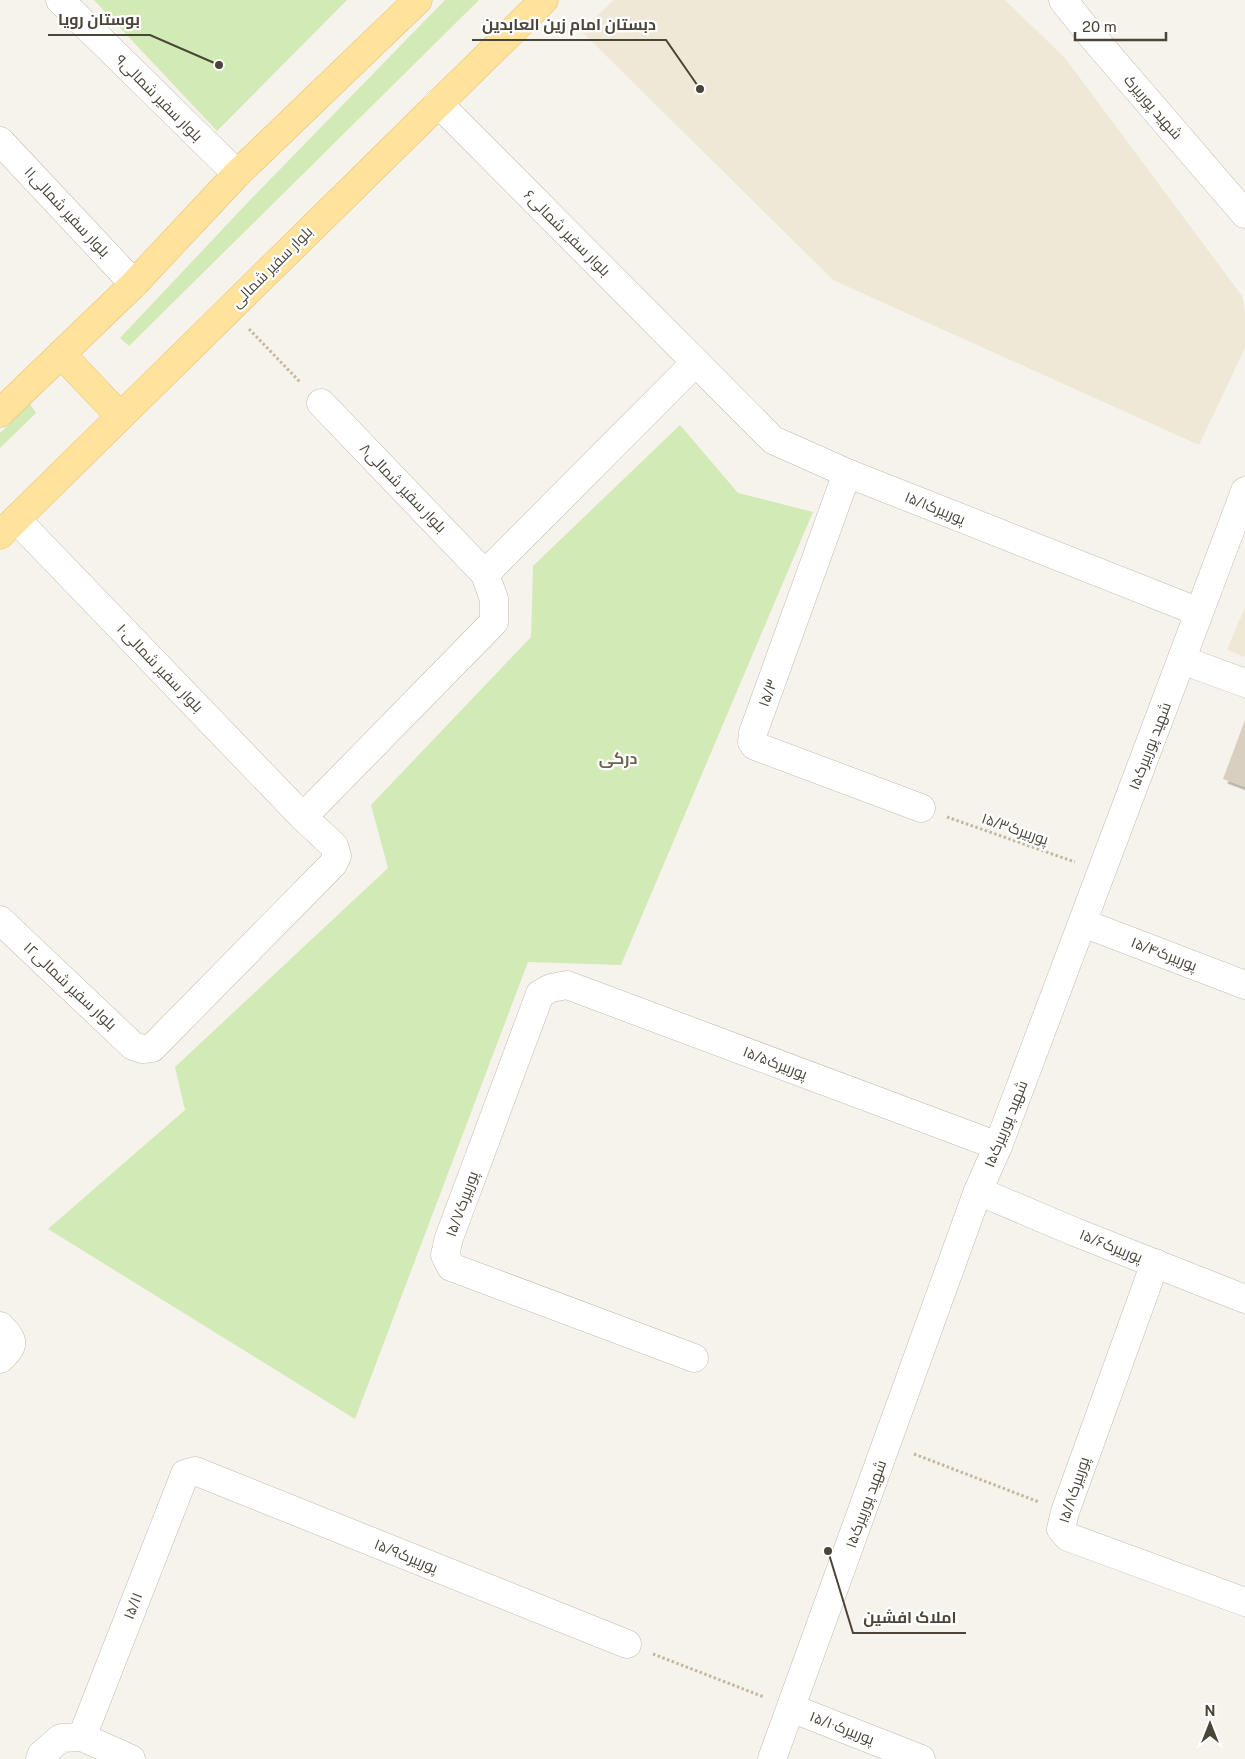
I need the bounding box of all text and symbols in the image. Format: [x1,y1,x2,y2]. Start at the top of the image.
callout: بوستان رویا [48,4,150,35]
callout: دبستان امام زین العابدین [472,9,666,40]
text: بوستان رویا [58,10,140,29]
scale bar [1075,10,1166,42]
text: دبستان امام زین العابدین [482,15,656,36]
text: 20 m [1082,18,1117,35]
street label: بلوار سفیر شمالی۹ [111,51,206,146]
street label: شهید پوربیرک [1119,71,1186,144]
street label: بلوار سفیر شمالی۱۱ [20,163,114,262]
street label: بلوار سفیر شمالی۶ [519,186,614,281]
street label: بلوار سفیر شمالی [228,223,317,312]
street label: بلوار سفیر شمالی۸ [355,440,450,537]
street label: پوربیرک۱۵/۱ [902,488,968,529]
street label: بلوار سفیر شمالی۱۰ [112,620,207,717]
street label: ۱۵/۳ [755,677,780,709]
street label: شهید پوربیرک۱۵ [1125,700,1176,793]
district label: درکی [599,749,637,768]
street label: پوربیرک۱۵/۳ [979,809,1051,850]
street label: پوربیرک۱۵/۴ [1128,933,1200,976]
street label: بلوار سفیر شمالی۱۲ [19,938,120,1034]
street label: پوربیرک۱۵/۵ [740,1042,810,1084]
street label: شهید پوربیرک۱۵ [980,1078,1033,1171]
street label: پوربیرک۱۵/۷ [442,1169,483,1240]
street label: پوربیرک۱۵/۶ [1076,1225,1145,1268]
street label: پوربیرک۱۵/۸ [1055,1455,1094,1526]
street label: شهید پوربیرک۱۵ [842,1457,891,1551]
street label: پوربیرک۱۵/۹ [371,1535,441,1578]
street label: ۱۵/۱۱ [120,1590,145,1622]
callout: املاک افشین [853,1602,966,1633]
text: املاک افشین [863,1608,957,1627]
north arrow [1185,1699,1235,1749]
text: N [1205,1703,1215,1719]
street label: پوربیرک۱۵/۱۰ [807,1707,877,1749]

